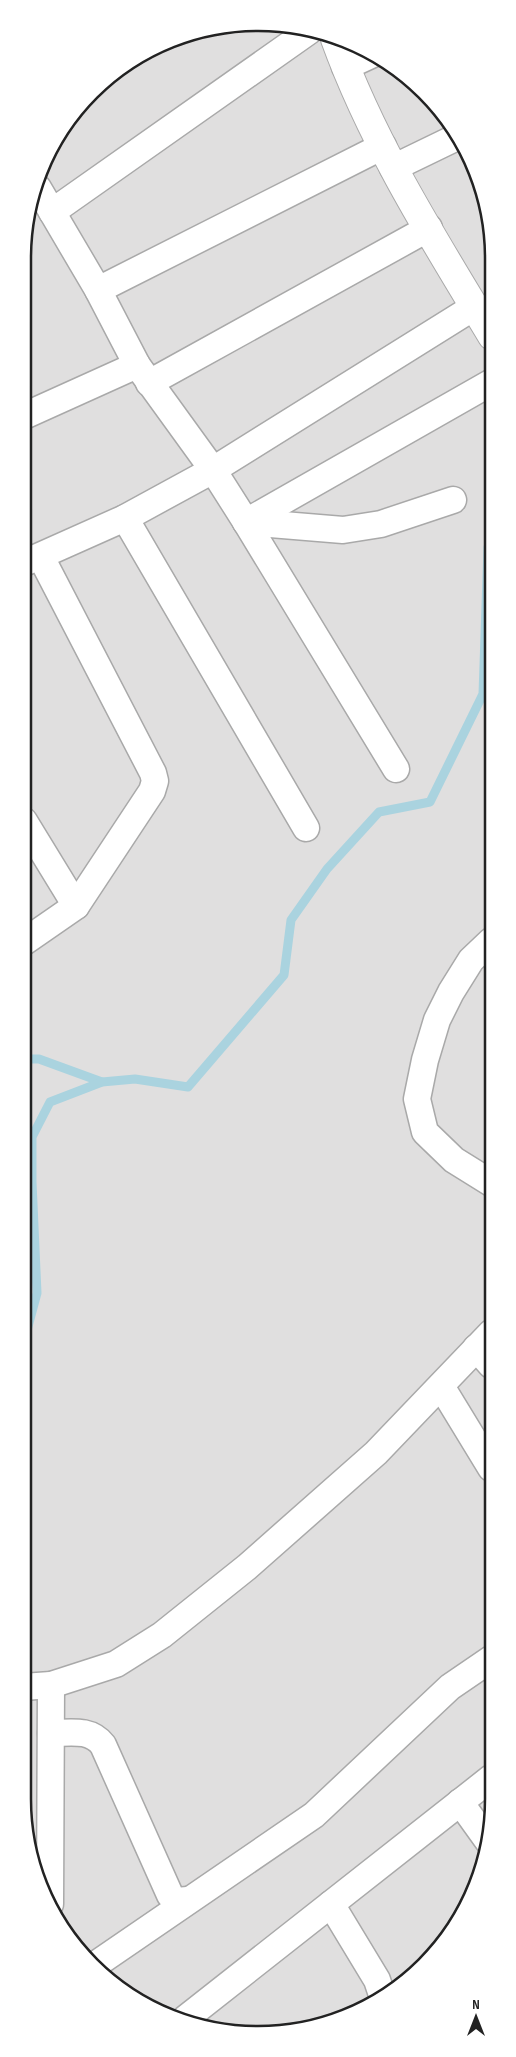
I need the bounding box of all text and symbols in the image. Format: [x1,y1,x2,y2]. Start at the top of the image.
north arrow [451,1992,501,2042]
text: N [472,1996,480,2013]

